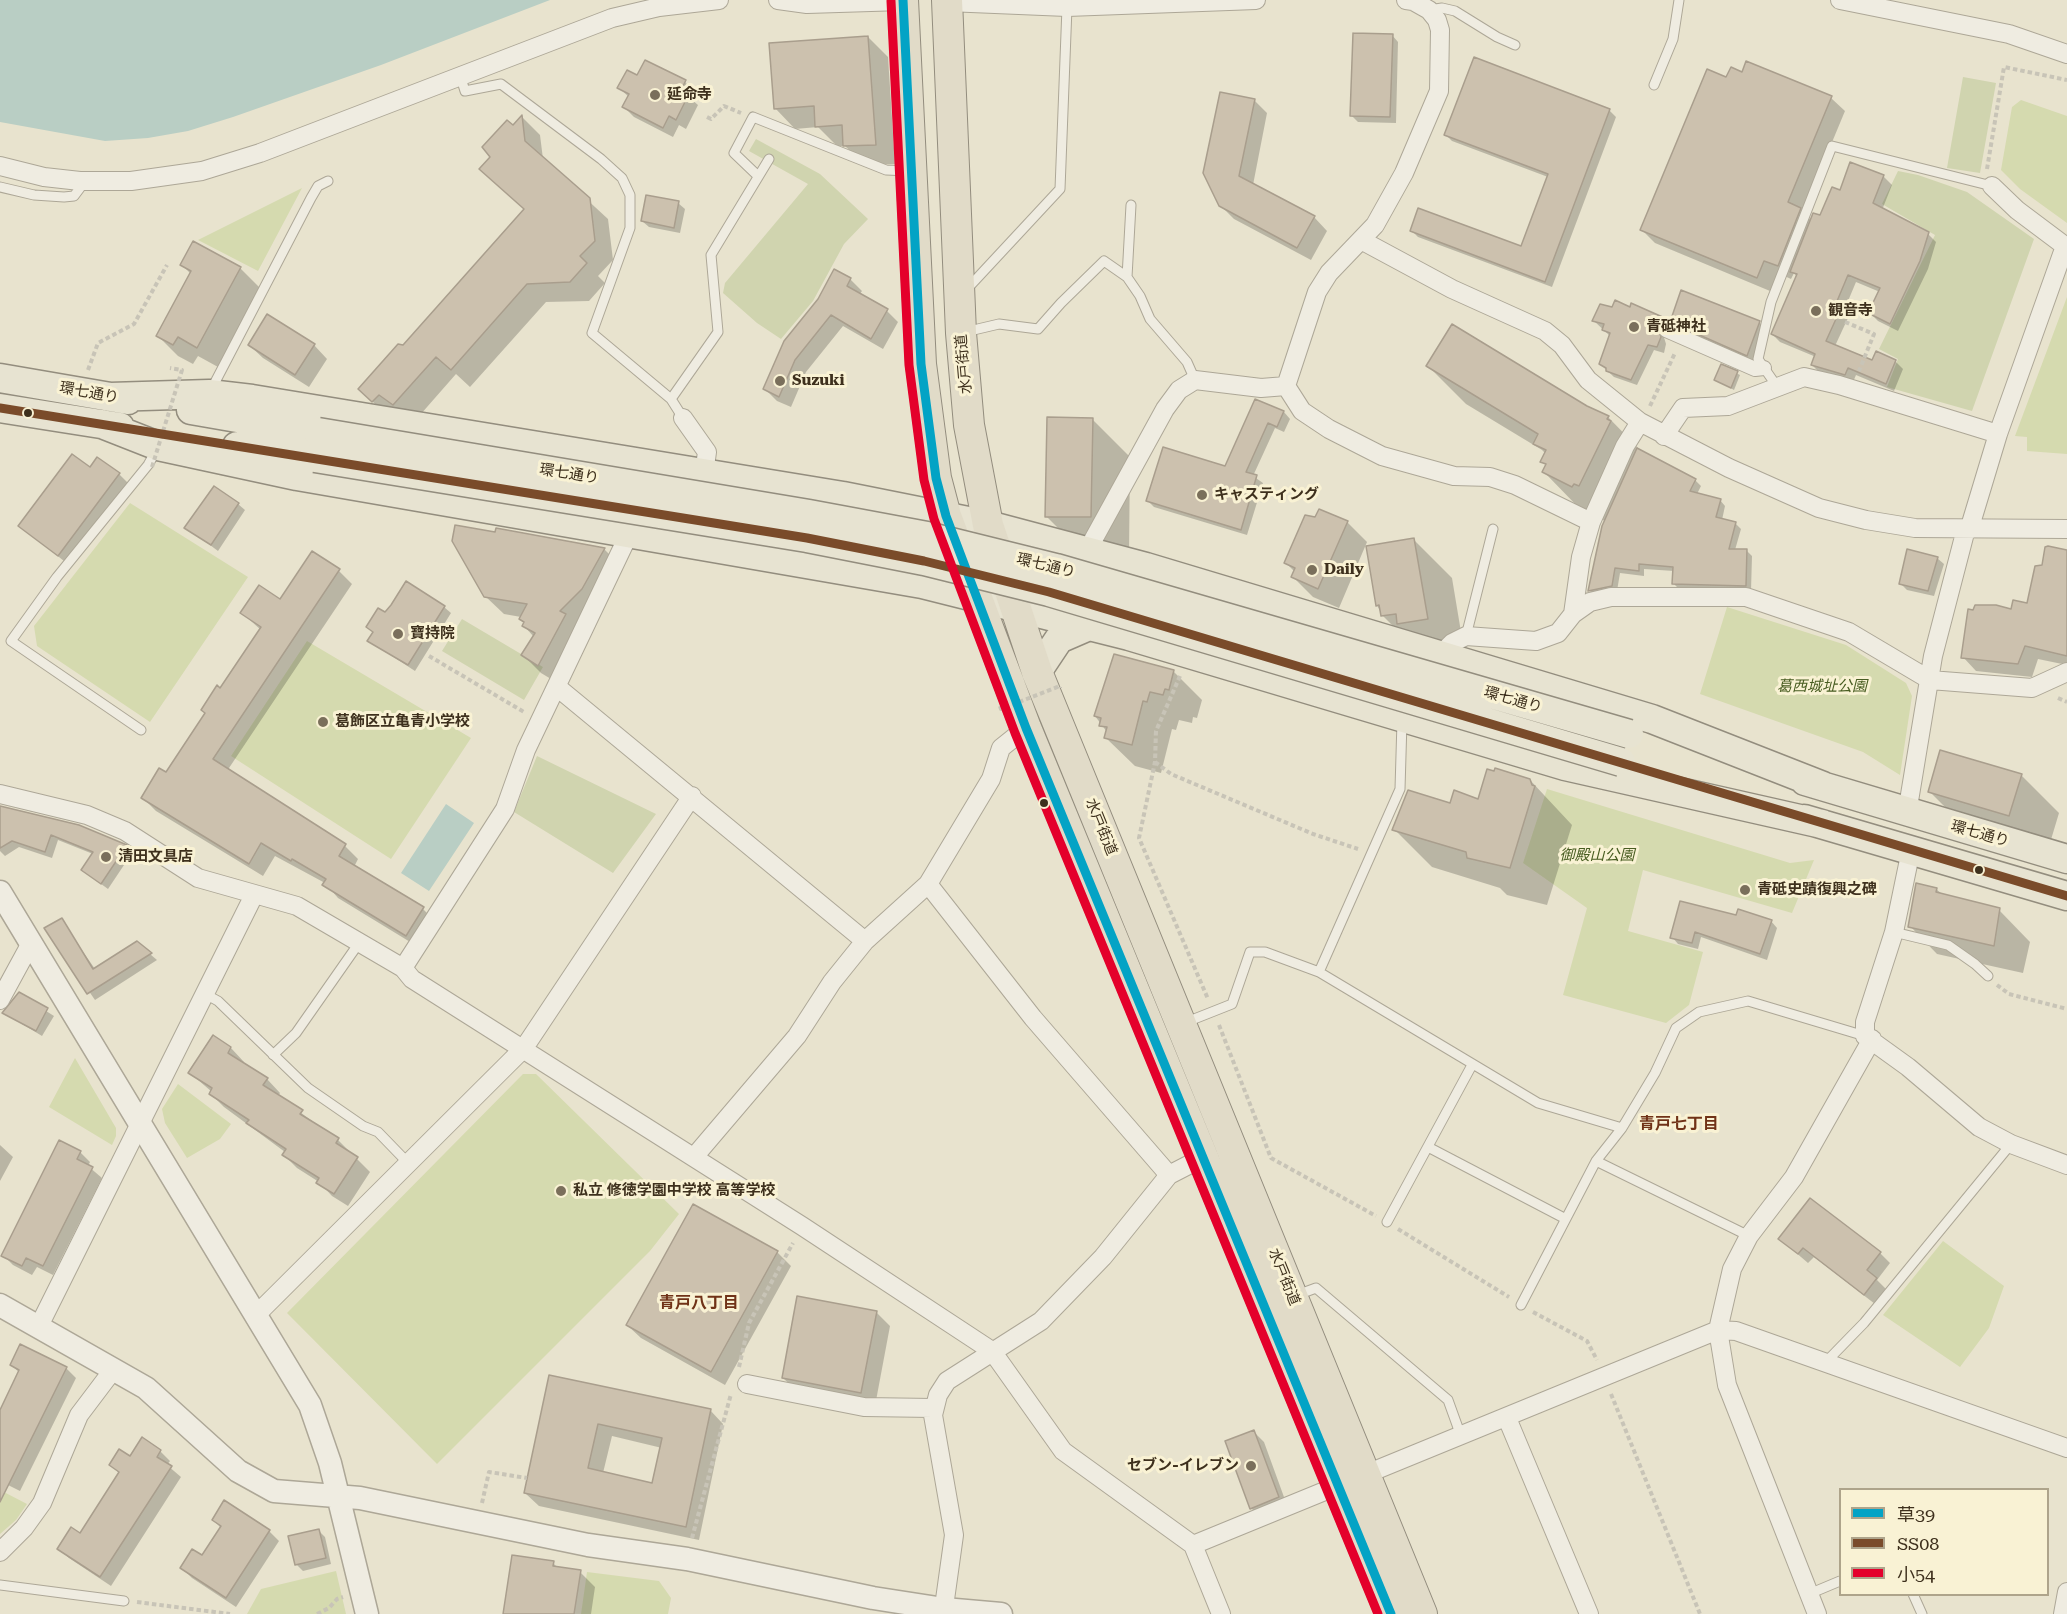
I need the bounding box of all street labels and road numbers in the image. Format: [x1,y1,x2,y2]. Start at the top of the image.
street label: 水戸街道 [952,333,976,395]
street label: 環七通り [58,379,120,407]
street label: 環七通り [538,460,600,488]
street label: 環七通り [1015,550,1077,582]
street label: 環七通り [1482,683,1544,717]
street label: 水戸街道 [1081,796,1121,858]
street label: 環七通り [1949,817,2011,851]
street label: 水戸街道 [1264,1246,1304,1308]

